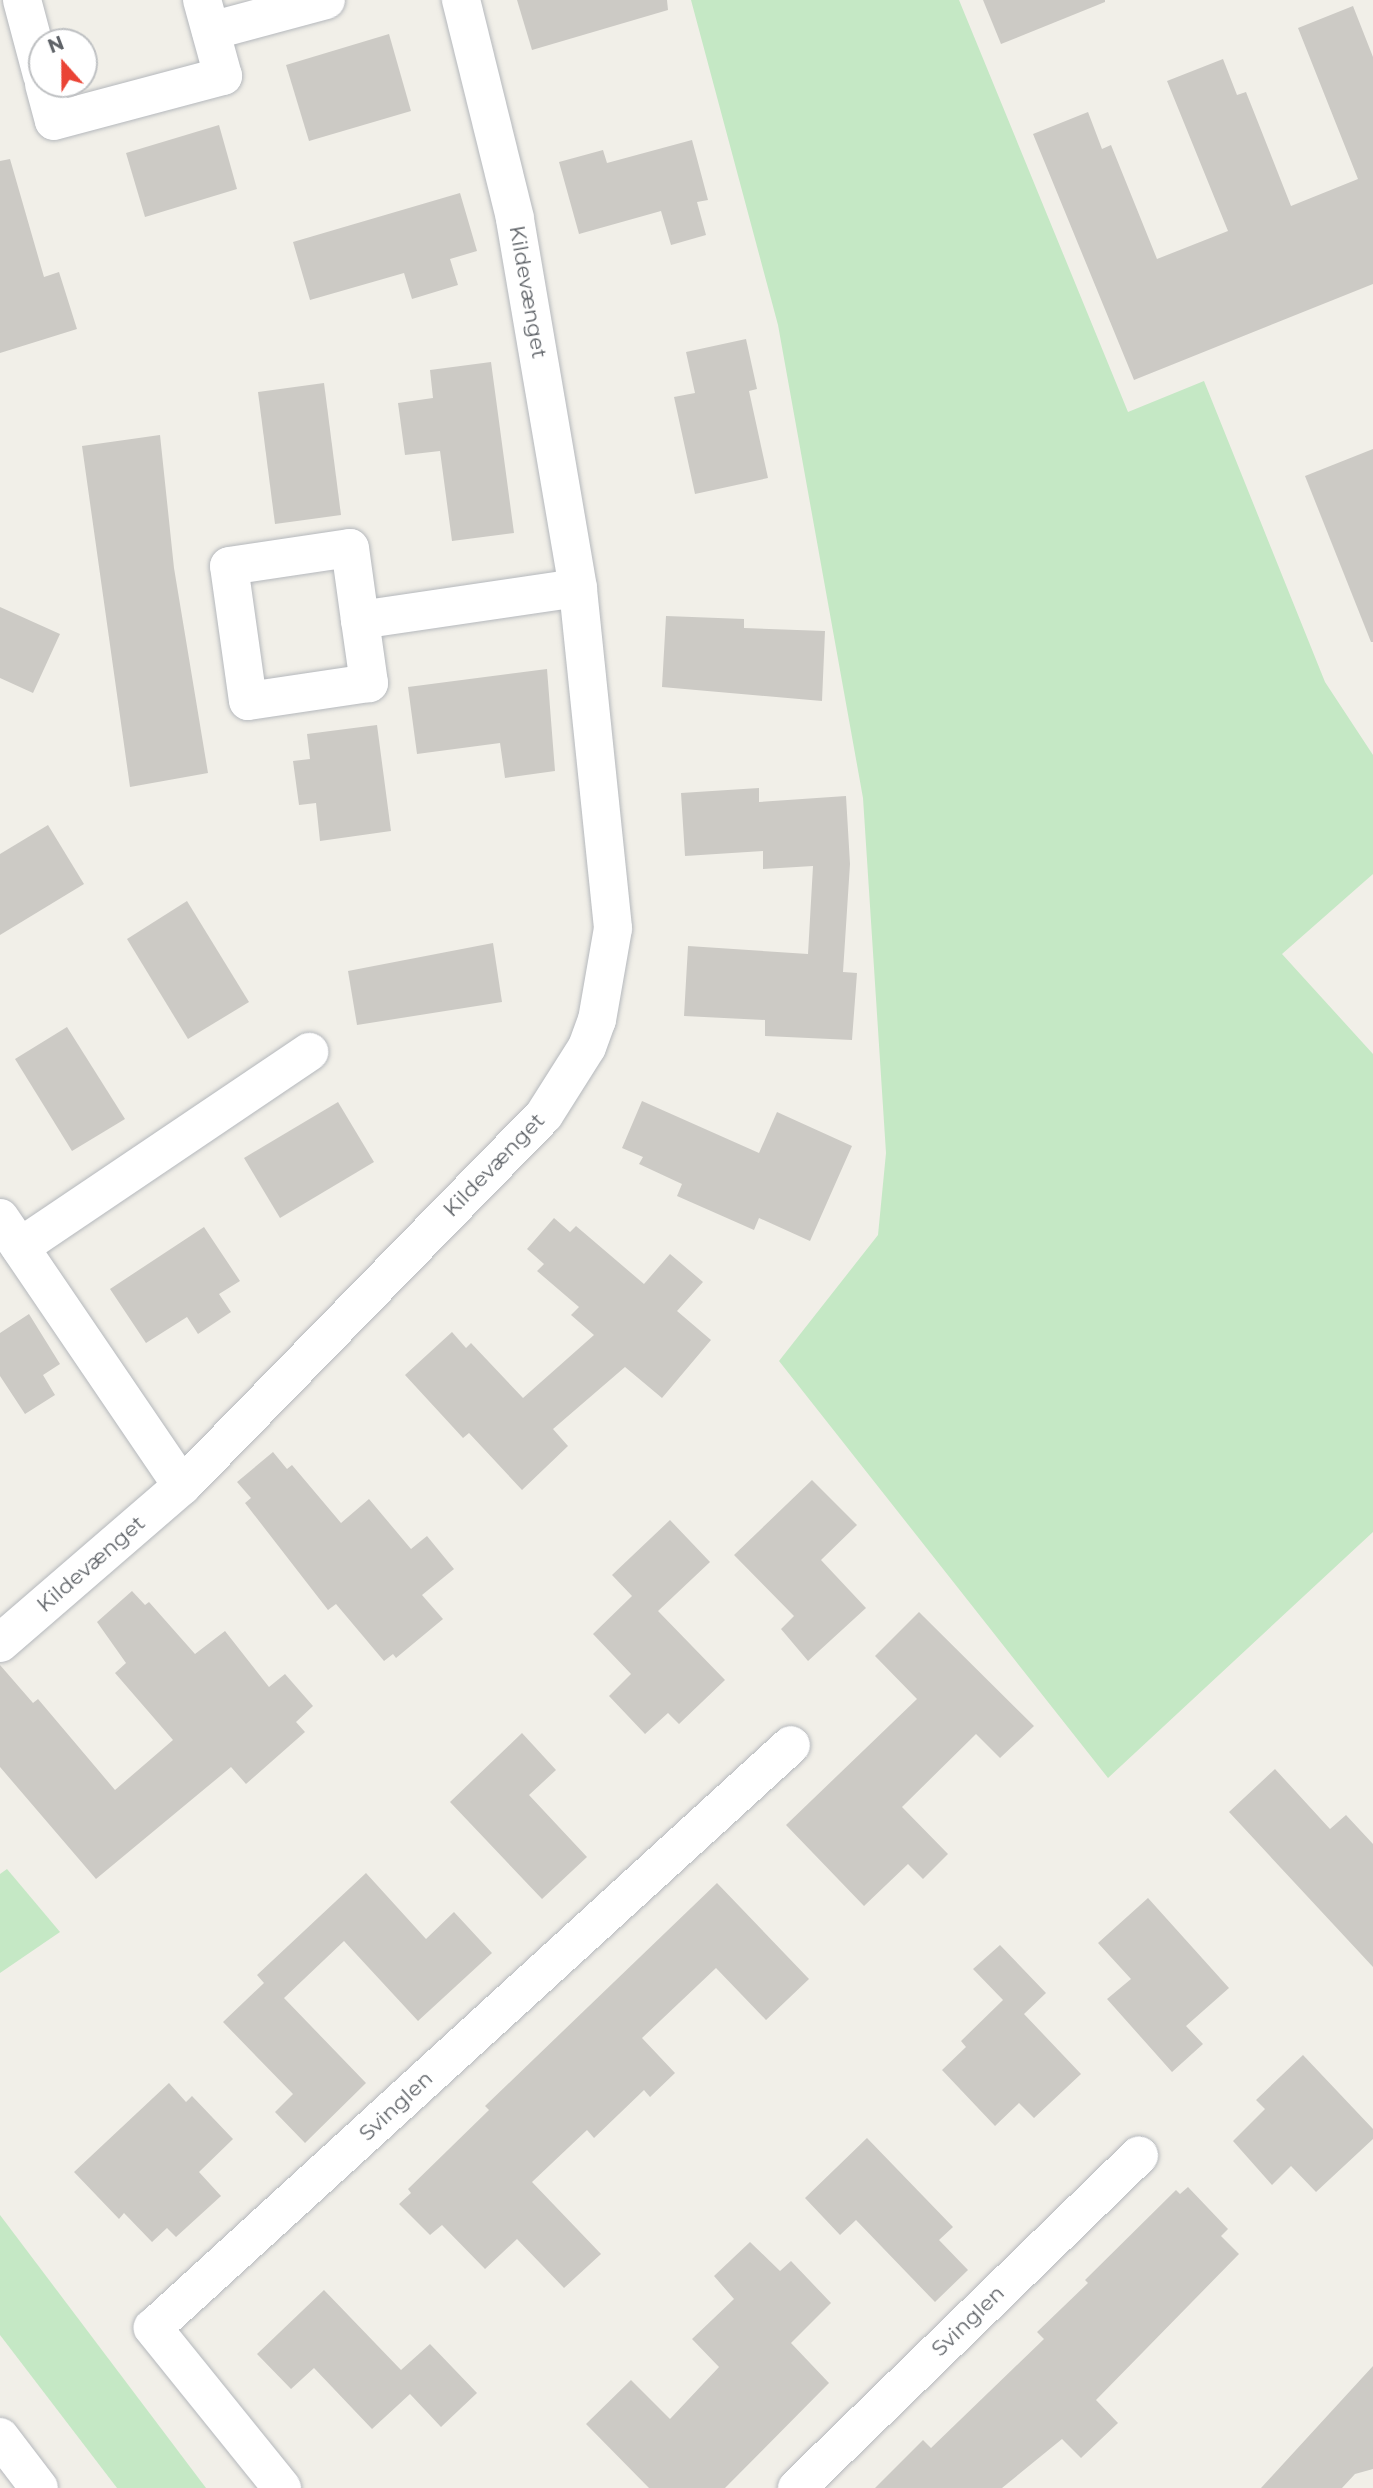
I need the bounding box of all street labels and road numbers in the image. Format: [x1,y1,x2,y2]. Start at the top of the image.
street label: Kildevænget [504,224,552,360]
street label: Kildevænget [438,1108,550,1222]
street label: Kildevænget [32,1510,150,1618]
street label: Svinglen [354,2066,438,2146]
street label: Svinglen [927,2280,1009,2362]

